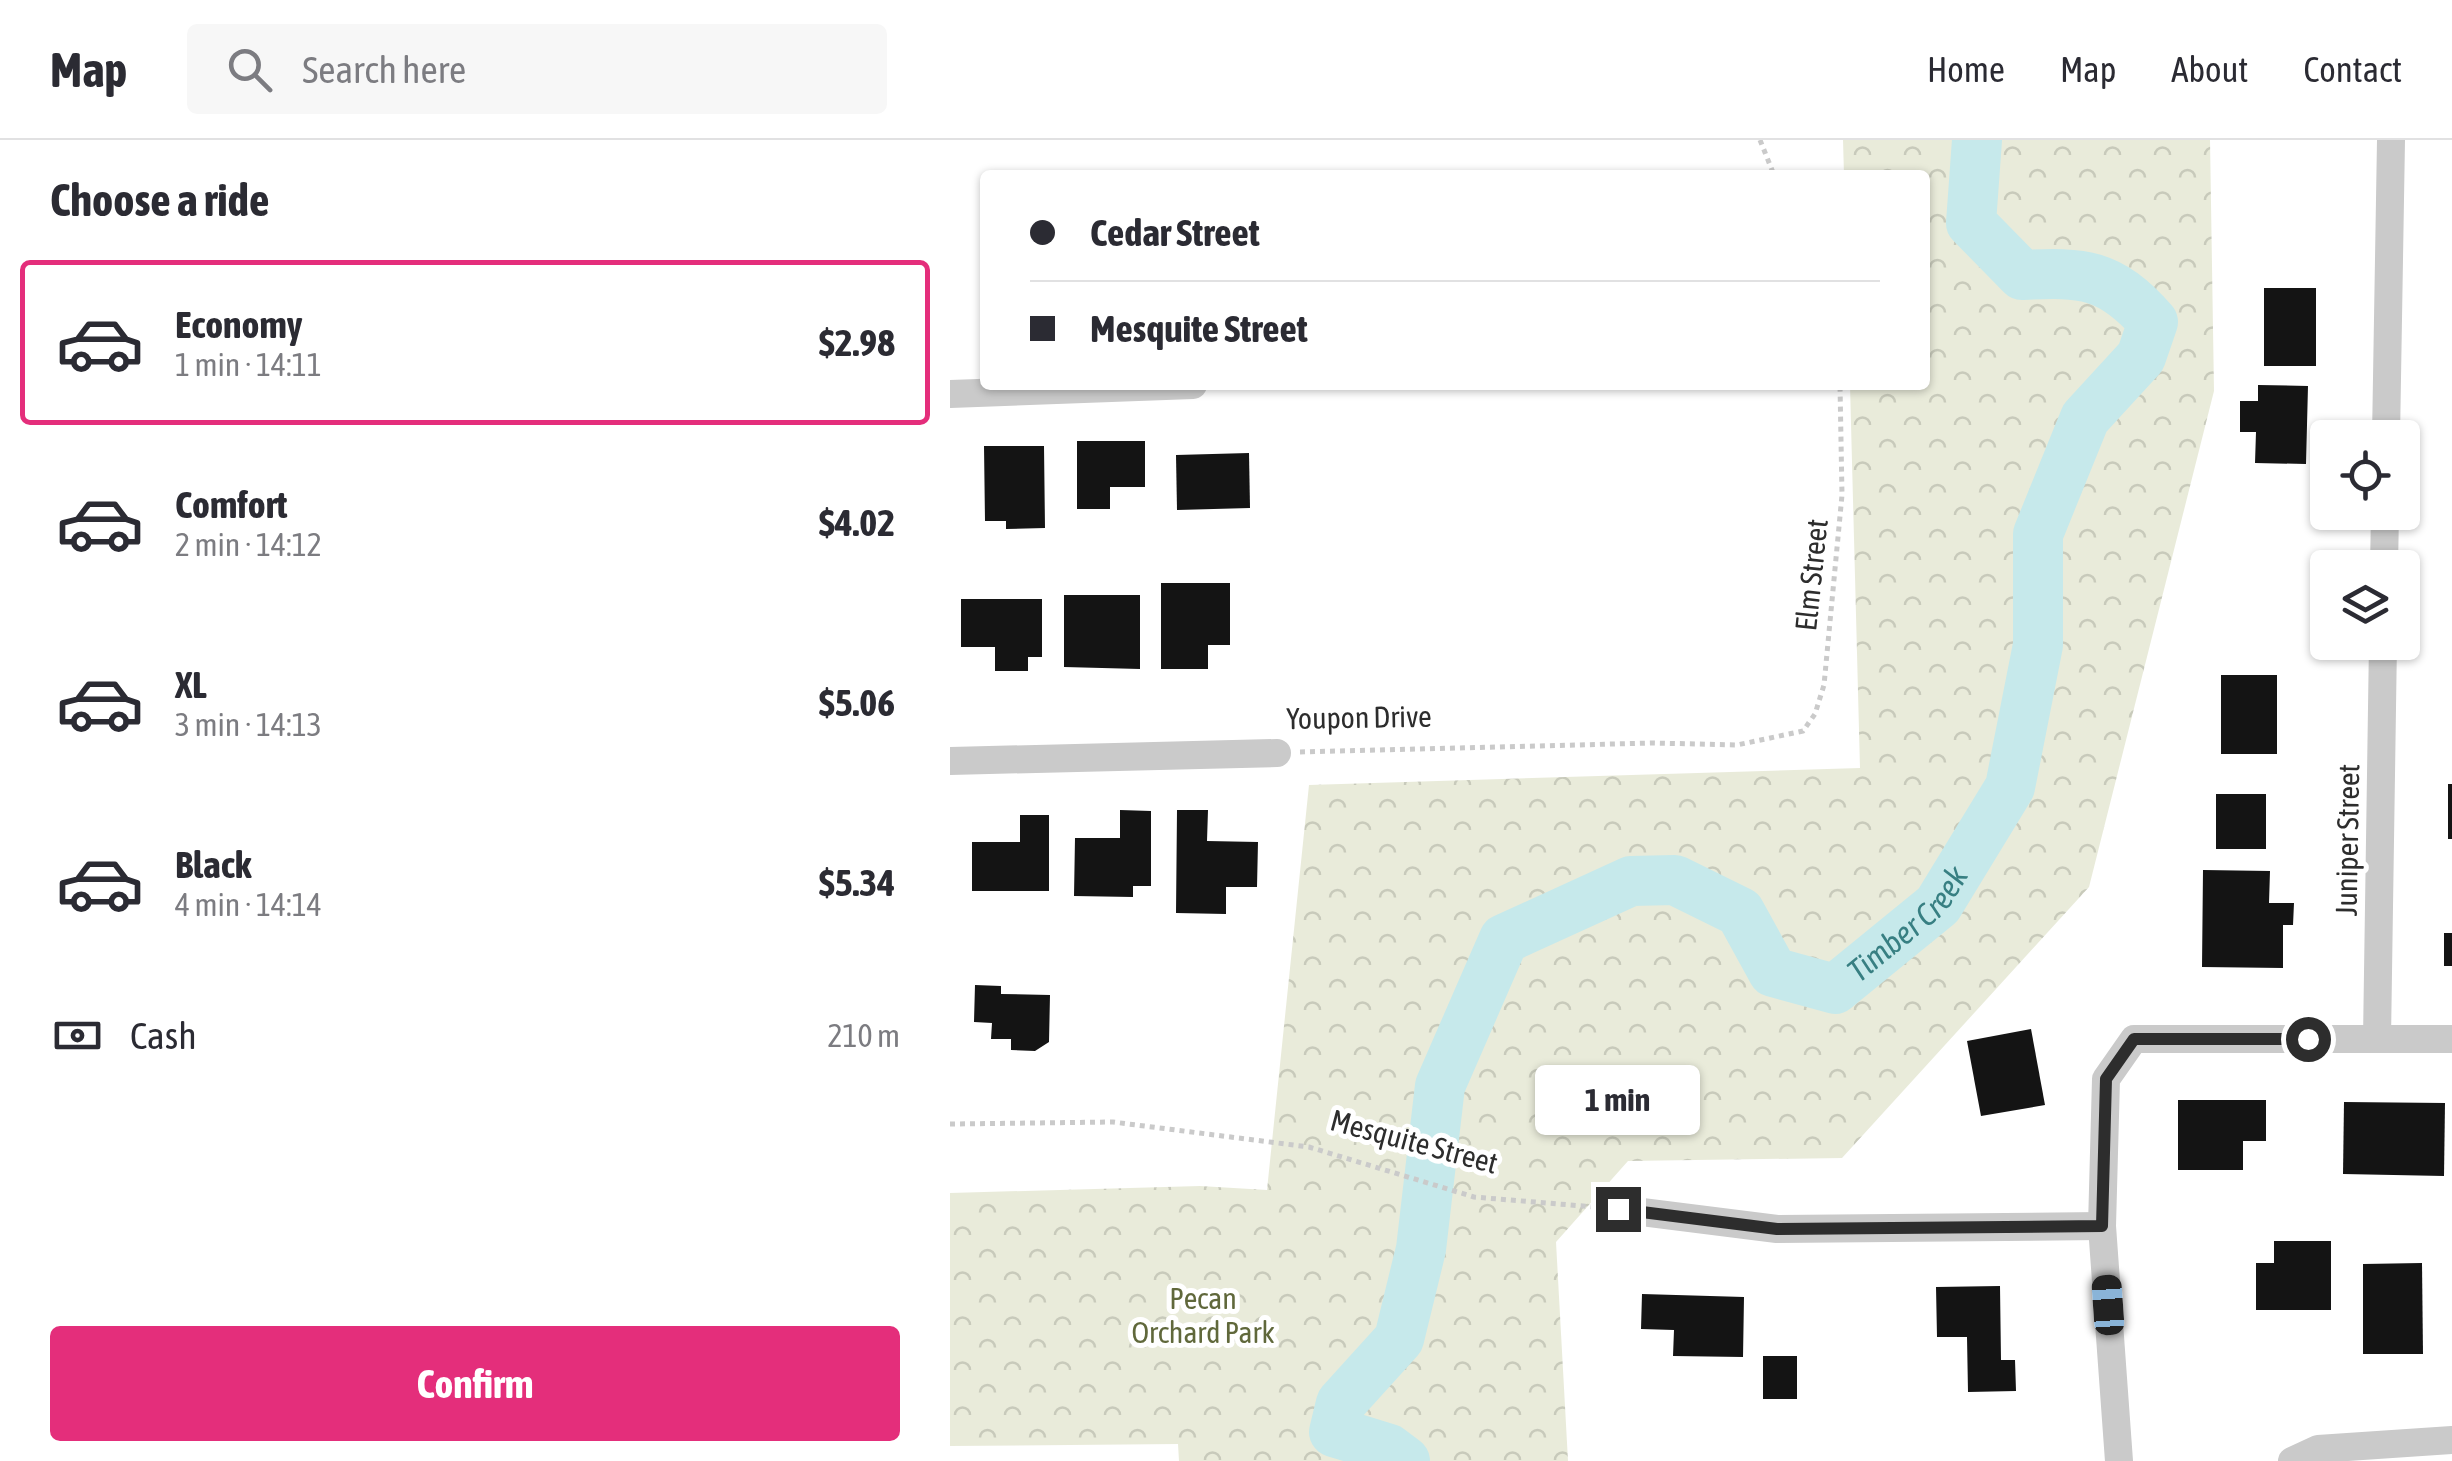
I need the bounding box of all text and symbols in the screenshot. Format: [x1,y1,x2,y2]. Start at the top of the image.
search box [187,24,887,114]
text: Map [50,42,127,97]
icon: search [222,42,277,97]
text: Search here [302,48,466,91]
text: Home [1927,49,2005,89]
text: Map [2060,49,2116,89]
text: About [2171,49,2248,89]
text: Contact [2303,49,2402,89]
text: Choose a ride [50,174,269,226]
text: Cedar Street [1090,211,1260,254]
icon: car [55,298,145,388]
text: Economy [175,303,302,346]
text: Mesquite Street [1090,307,1308,350]
text: $2.98 [819,321,895,364]
text: 1 min · 14:11 [175,346,322,383]
map controls [2310,420,2420,660]
button: locate [2310,420,2420,530]
icon: car [55,478,145,568]
text: Comfort [175,483,287,526]
text: $4.02 [819,501,895,544]
street label: Elm Street [1788,517,1834,632]
text: 2 min · 14:12 [175,526,322,563]
button: layers [2310,550,2420,660]
icon: car [55,658,145,748]
text: XL [175,663,207,706]
text: $5.06 [819,681,895,724]
street label: Youpon Drive [1286,699,1432,735]
text: 3 min · 14:13 [175,706,322,743]
street label: Juniper Street [2329,764,2365,916]
icon: car [55,838,145,928]
text: Black [175,843,252,886]
water label: Timber Creek [1840,859,1976,989]
text: $5.34 [819,861,895,904]
text: 4 min · 14:14 [175,886,322,923]
icon: cash [50,1008,105,1063]
text: Cash [130,1014,197,1057]
text: 210 m [827,1017,900,1054]
route start [2286,1017,2331,1062]
callout: 1 min [1536,1064,1700,1134]
text: 1 min [1585,1081,1650,1118]
street label: Mesquite Street [1327,1102,1502,1180]
route end [1596,1187,1641,1232]
car [2091,1274,2125,1336]
park label: Pecan Orchard Park [1131,1281,1275,1349]
button: Confirm [50,1326,900,1441]

